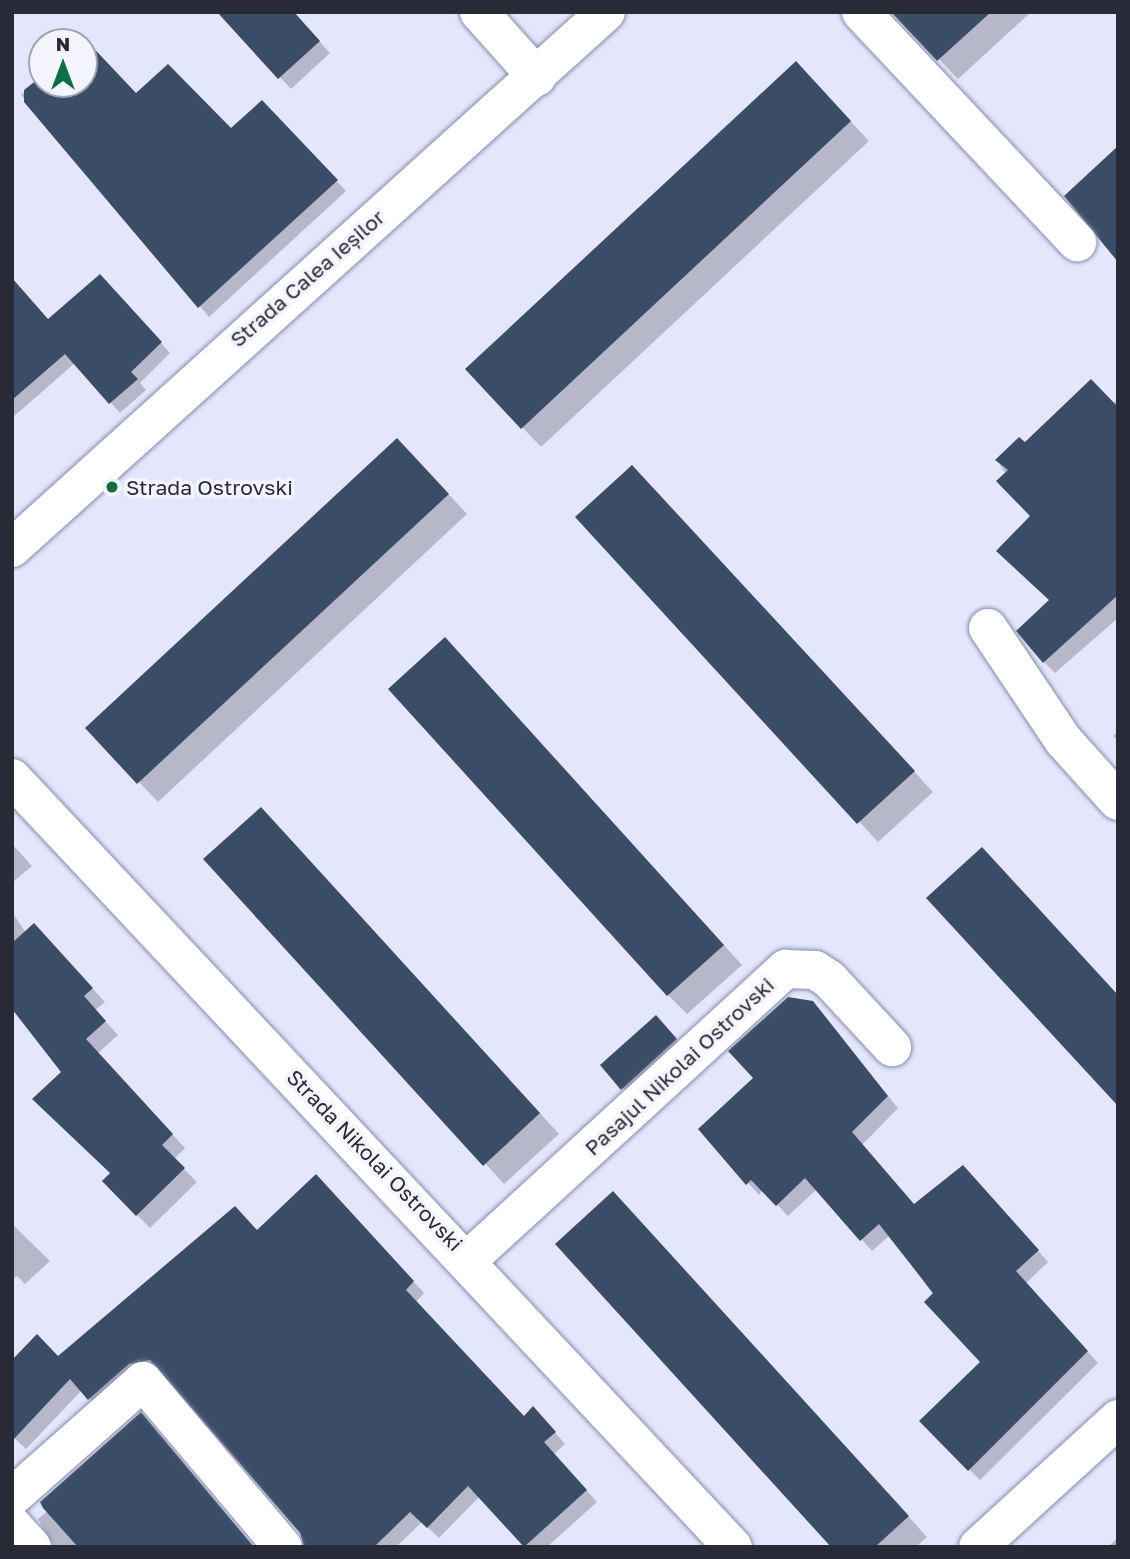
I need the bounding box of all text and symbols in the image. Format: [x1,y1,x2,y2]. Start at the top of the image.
north arrow [28,28,98,98]
text: N [56,32,70,55]
street label: Strada Calea Ieșilor [225,204,389,352]
place label: Strada Ostrovski [126,474,293,500]
marker: Strada Ostrovski [104,479,120,495]
street label: Pasajul Nikolai Ostrovski [579,972,779,1160]
street label: Strada Nikolai Ostrovski [282,1064,468,1256]

